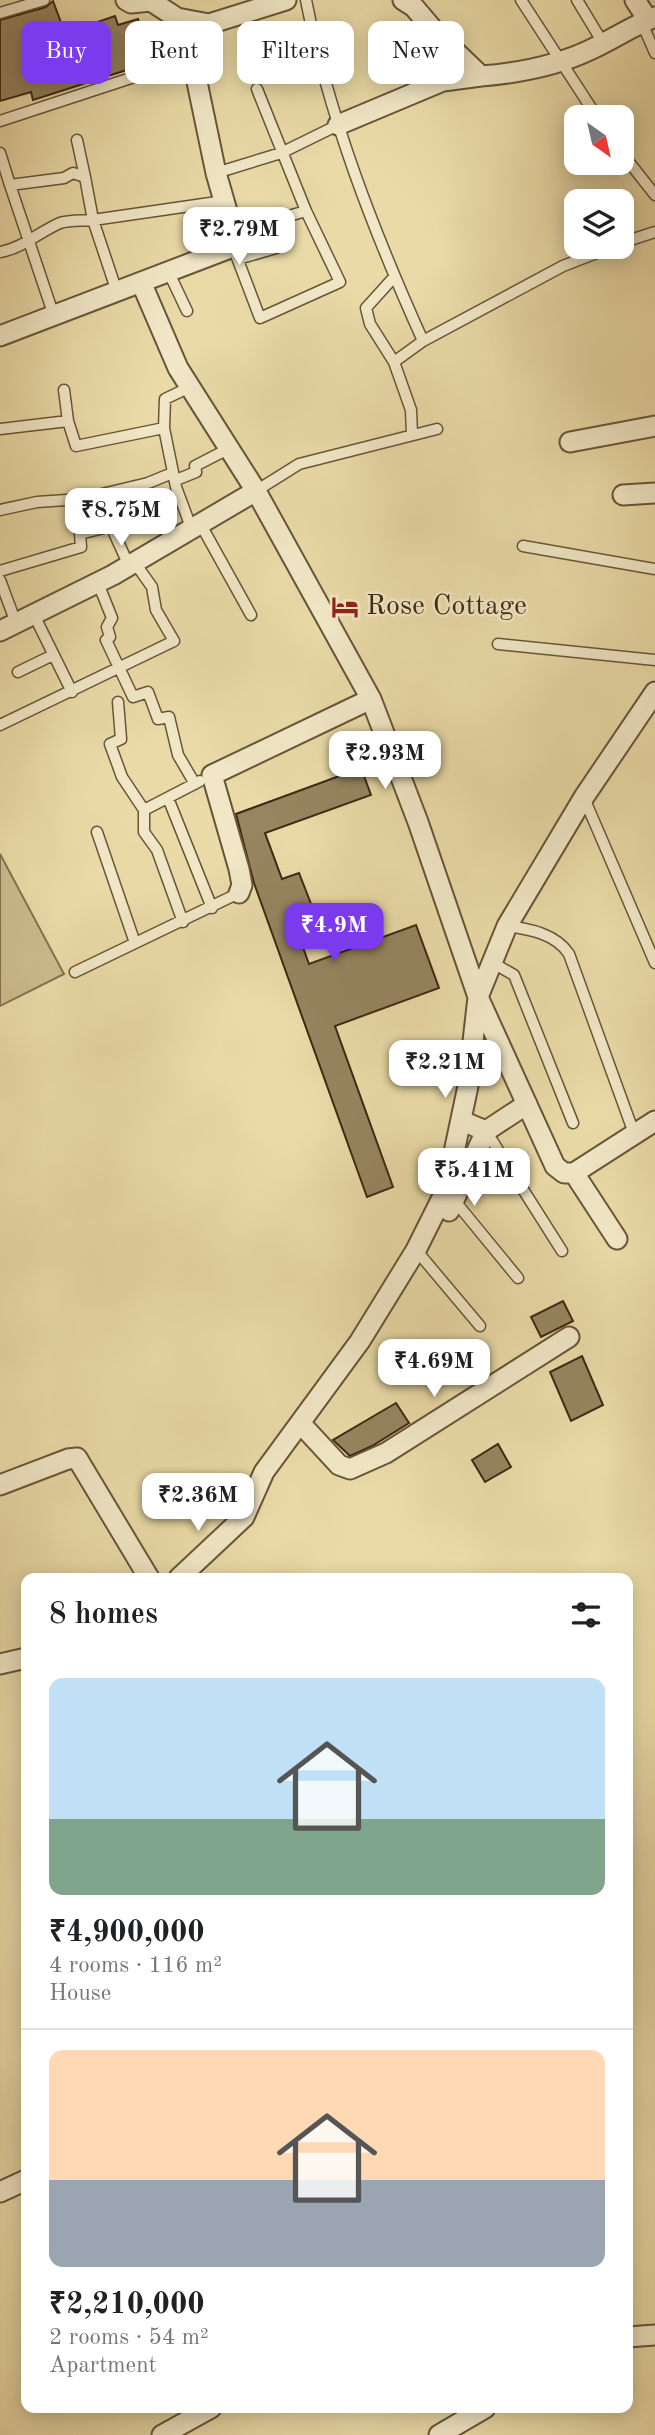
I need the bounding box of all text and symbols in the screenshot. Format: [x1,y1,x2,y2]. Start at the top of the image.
chip: Buy [21,21,111,84]
chip: Rent [125,21,223,84]
chip: Filters [237,21,354,84]
chip: New [368,21,464,84]
north arrow [564,105,634,175]
map controls [564,105,634,259]
button: layers [564,189,634,259]
pin: ₹2.79M [182,208,296,267]
text: ₹2.79M [199,218,279,241]
pin: ₹8.75M [64,489,178,548]
text: ₹8.75M [81,499,161,522]
hotel icon: Rose Cottage [330,592,360,622]
place label: Rose Cottage [366,593,527,621]
pin: ₹2.93M [328,732,442,791]
text: ₹2.93M [345,742,425,765]
pin: ₹4.9M [285,904,383,963]
text: ₹4.9M [301,914,367,937]
pin: ₹2.21M [388,1040,502,1100]
text: ₹2.21M [405,1051,485,1074]
pin: ₹5.41M [417,1148,531,1208]
text: ₹5.41M [434,1159,514,1182]
pin: ₹4.69M [377,1340,491,1399]
text: ₹4.69M [394,1350,474,1373]
pin: ₹2.36M [141,1474,255,1533]
text: ₹2.36M [158,1484,238,1507]
icon: filters [567,1596,605,1634]
text: 8 homes [49,1600,158,1630]
icon: home [264,1723,390,1849]
text: ₹4,900,000 [49,1918,205,1948]
text: 4 rooms · 116 m² [49,1954,222,1977]
text: House [49,1982,111,2005]
icon: home [264,2095,390,2221]
text: ₹2,210,000 [49,2290,205,2320]
text: 2 rooms · 54 m² [49,2326,209,2349]
text: Apartment [49,2354,157,2377]

